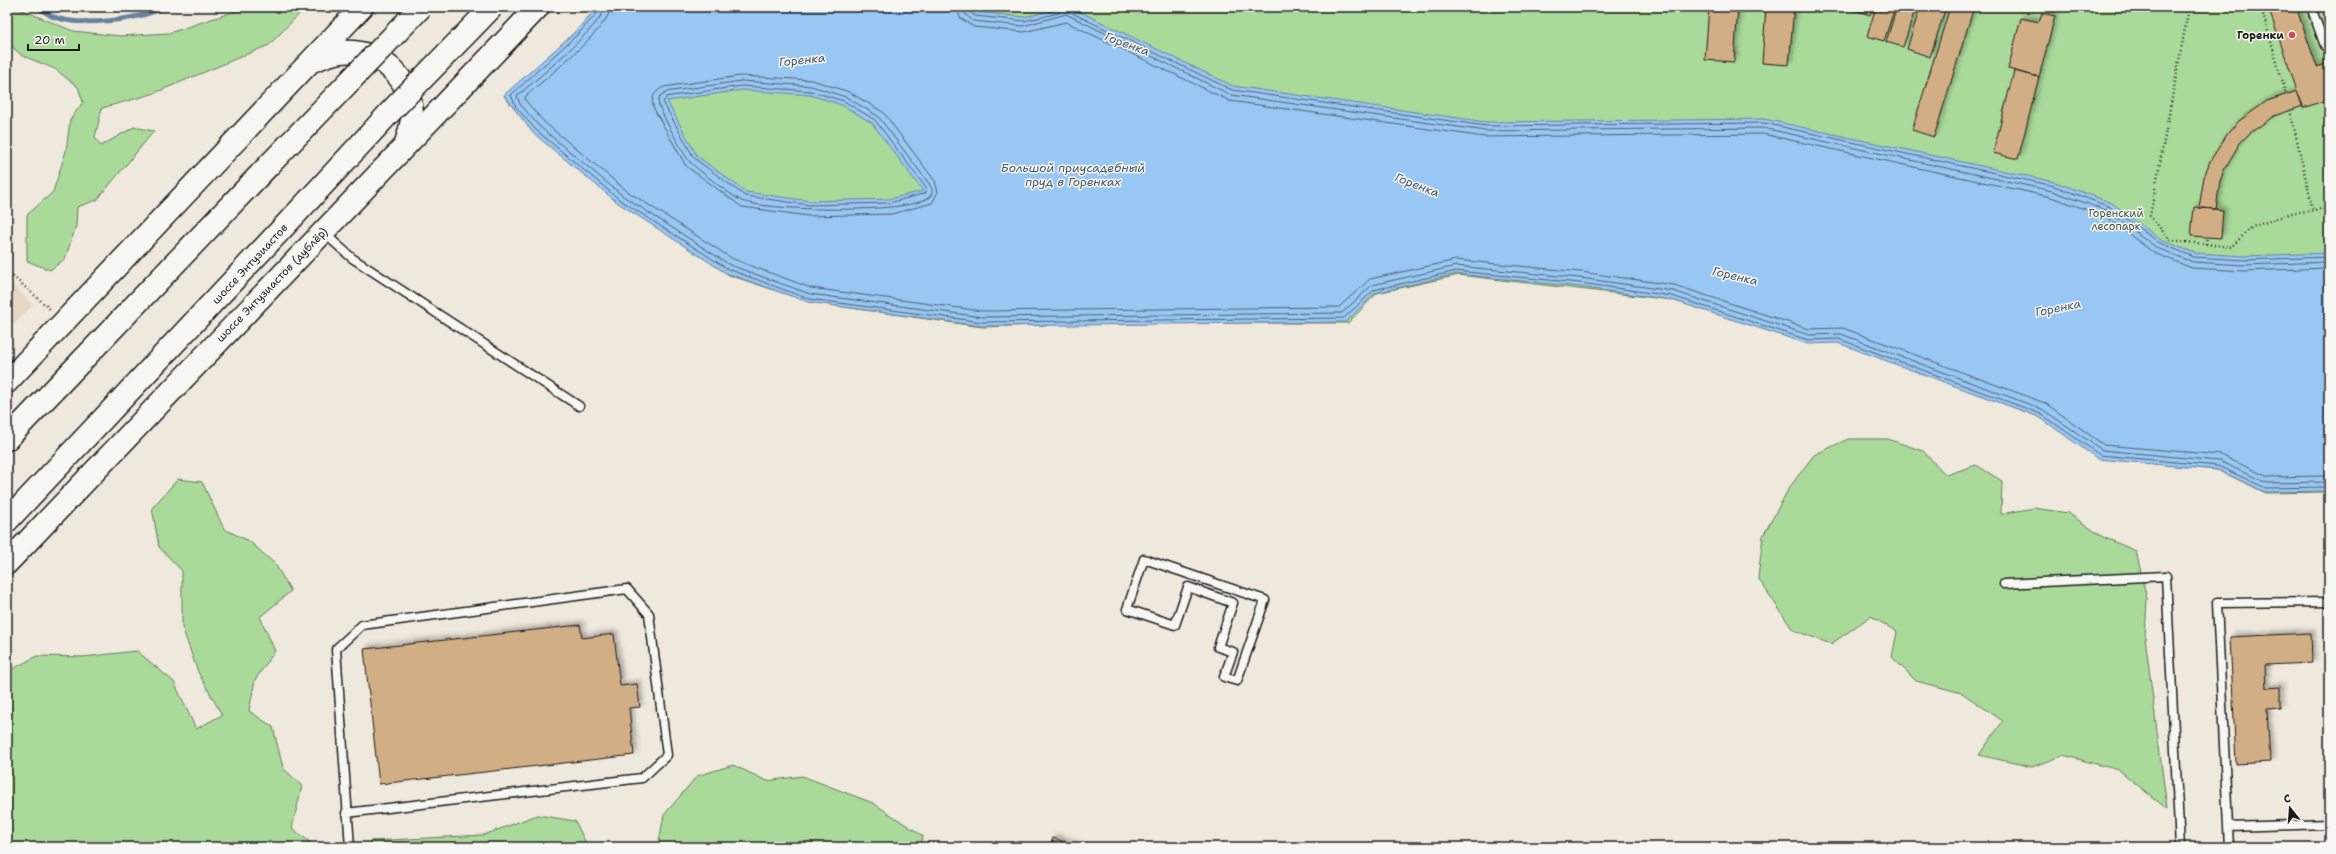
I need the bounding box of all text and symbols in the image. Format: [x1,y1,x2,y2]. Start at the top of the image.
scale bar [28,26,79,52]
place label: Горенки [2237,28,2284,43]
water label: Горенка [1102,29,1152,59]
marker: Горенки [2287,30,2297,40]
text: 20 m [34,32,65,48]
water label: Горенка [778,50,826,70]
water label: Большой приусадебный пруд в Горенках [1001,160,1145,190]
water label: Горенка [1392,169,1442,201]
park label: Горенский лесопарк [2088,206,2144,234]
street label: шоссе Энтузиастов [209,220,291,307]
street label: шоссе Энтузиастов (дублёр) [213,224,331,346]
water label: Горенка [1711,263,1759,289]
water label: Горенка [2034,295,2082,321]
north arrow [2270,788,2310,828]
text: С [2282,791,2293,807]

